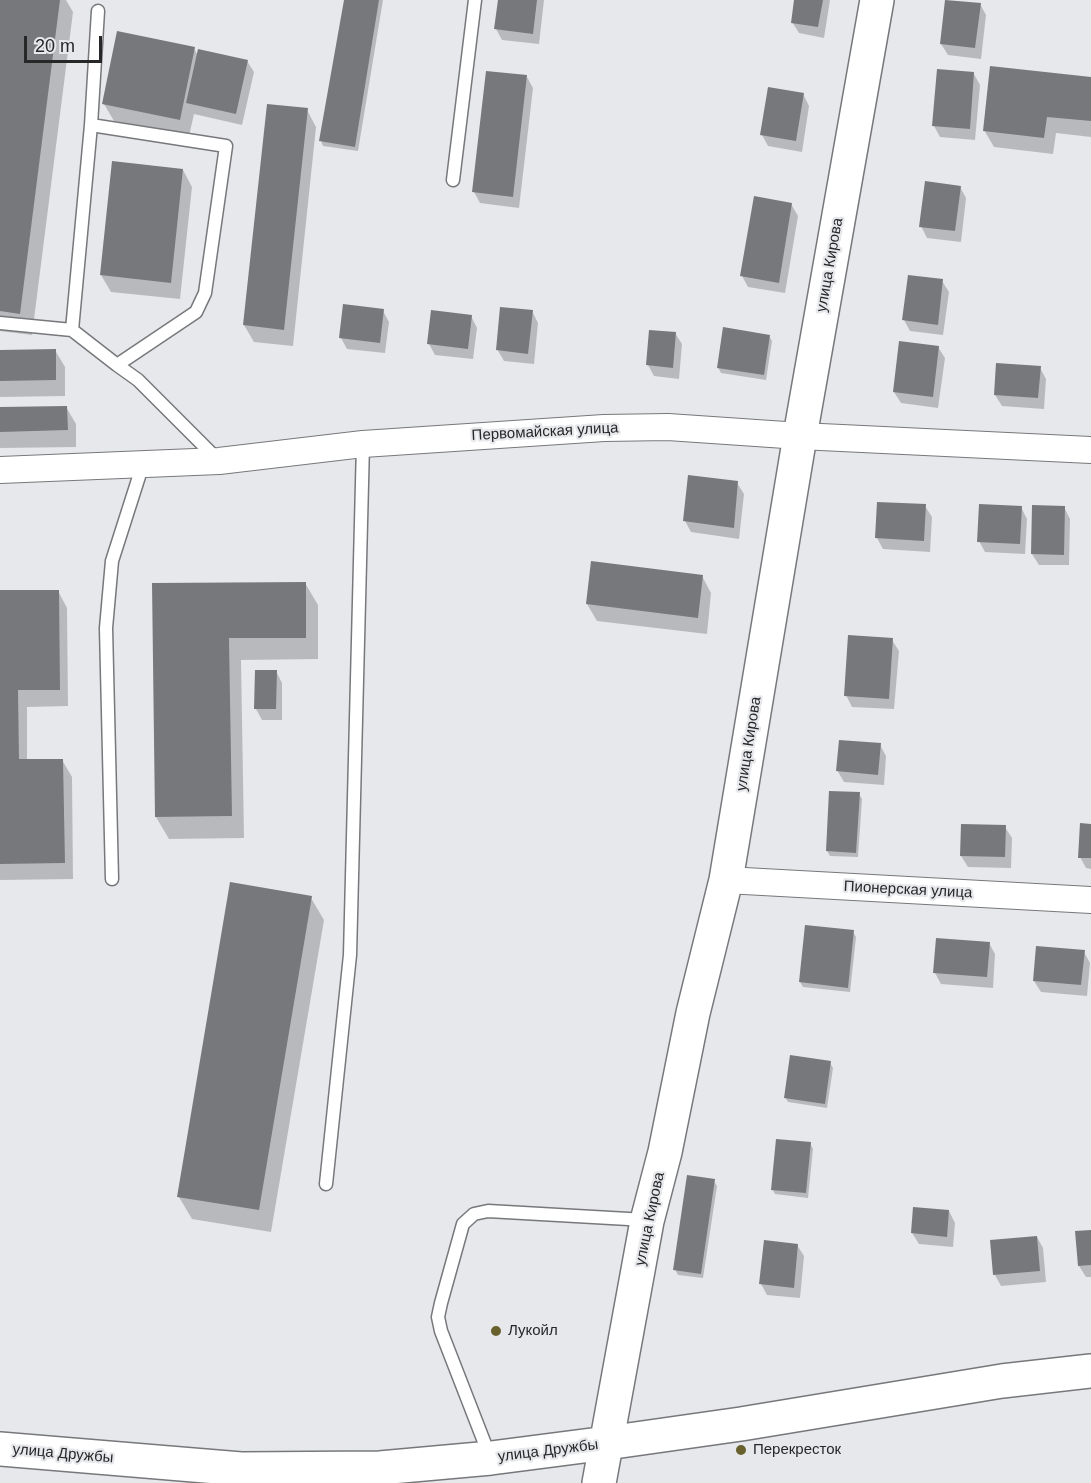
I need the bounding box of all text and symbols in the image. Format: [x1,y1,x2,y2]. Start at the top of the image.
scale bar [27,24,105,62]
text: 20 m [35,36,75,56]
street label: улица Кирова [813,216,847,314]
street label: Первомайская улица [471,419,619,445]
street label: улица Кирова [733,696,765,792]
street label: Пионерская улица [843,878,973,902]
street label: улица Кирова [631,1170,669,1268]
place label: Лукойл [508,1322,558,1340]
marker: Лукойл [489,1324,503,1338]
street label: улица Дружбы [497,1436,599,1466]
street label: улица Дружбы [12,1441,114,1467]
place label: Перекресток [753,1441,841,1459]
marker: Перекресток [734,1443,748,1457]

